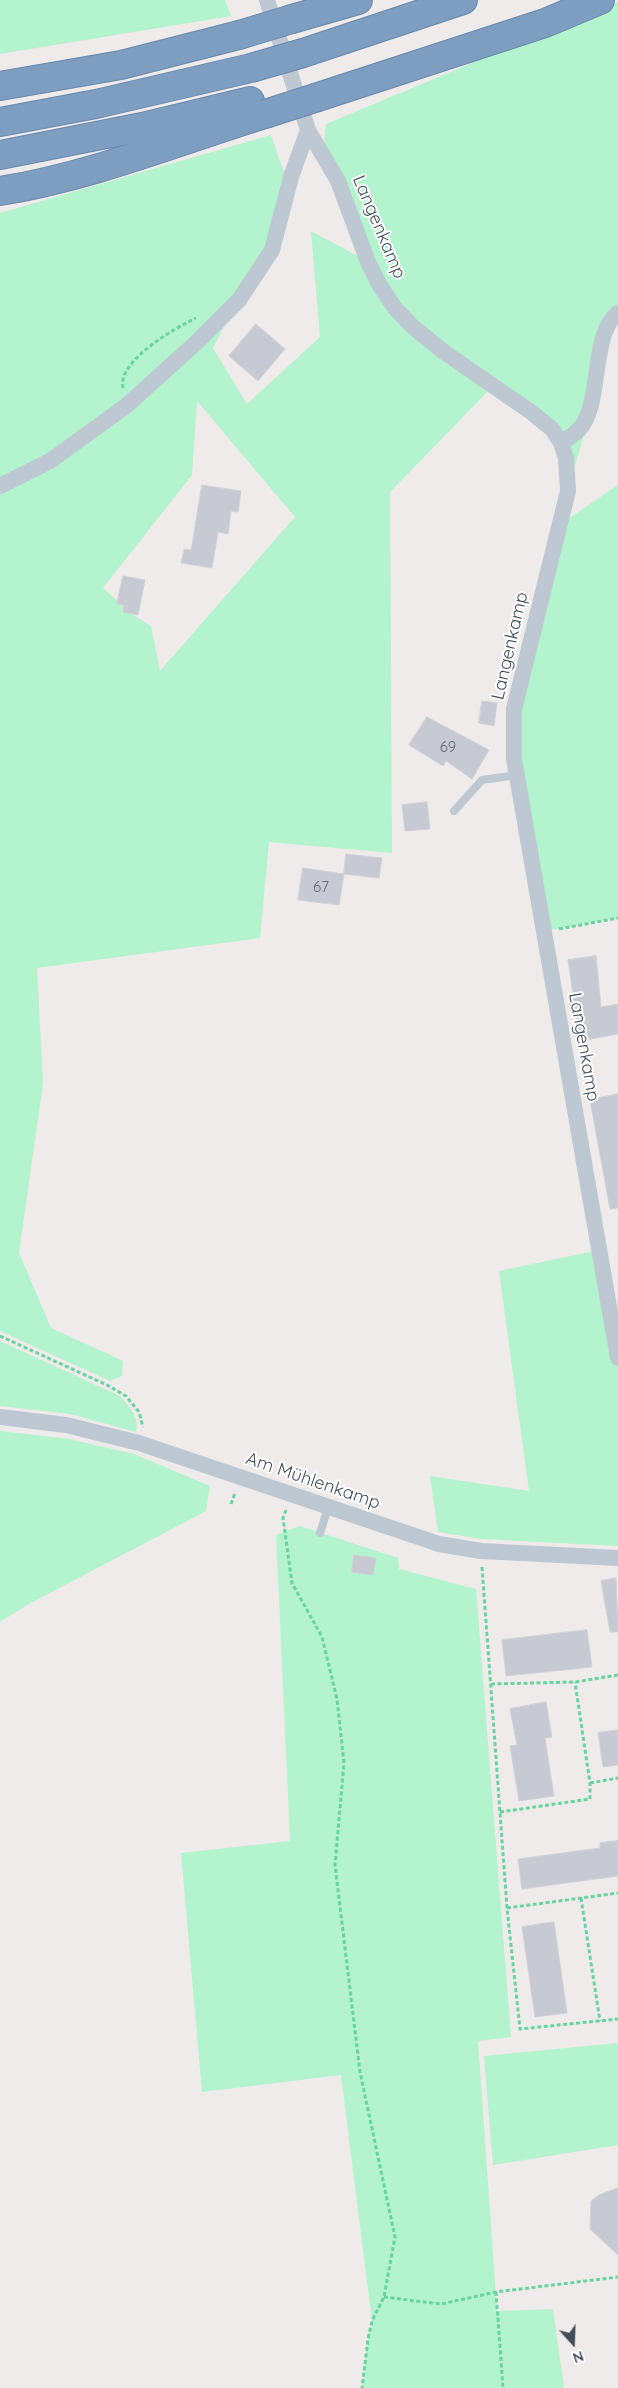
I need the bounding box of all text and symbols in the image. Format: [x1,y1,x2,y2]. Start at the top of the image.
street label: Langenkamp [348,172,410,282]
street label: Langenkamp [487,590,533,702]
house number: 69 [440,738,456,756]
house number: 67 [313,878,329,896]
street label: Langenkamp [564,991,604,1103]
street label: Am Mühlenkamp [243,1448,383,1514]
north arrow [548,2318,598,2368]
text: N [570,2347,586,2367]

